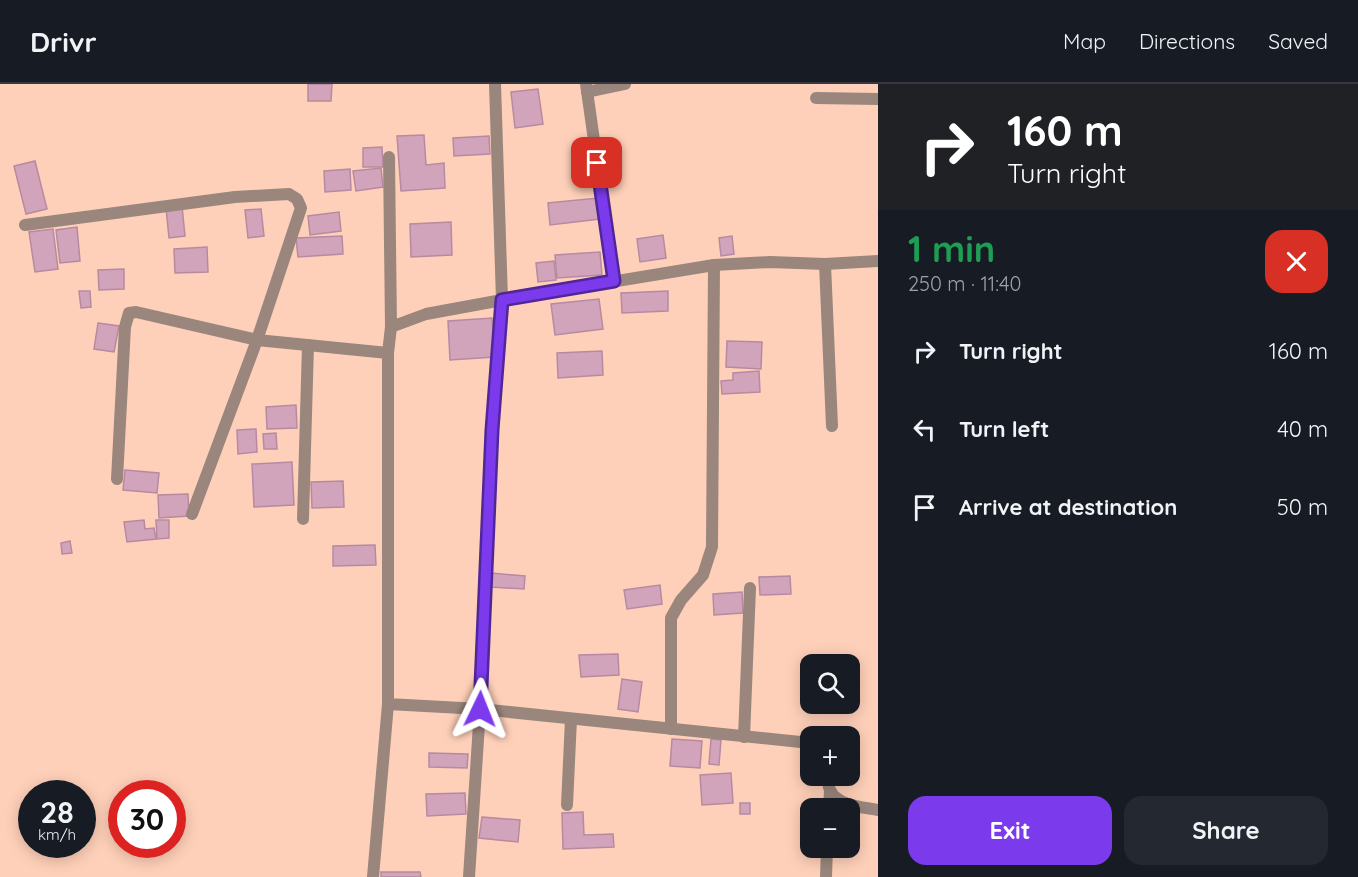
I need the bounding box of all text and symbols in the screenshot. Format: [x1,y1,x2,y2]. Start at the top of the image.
text: Drivr [30,24,97,59]
text: Map [1063,28,1106,54]
text: Directions [1139,28,1235,54]
text: Saved [1268,28,1328,54]
text: 160 m [1007,104,1123,157]
icon: right [908,108,986,186]
pin [571,137,622,188]
icon: arrive [580,146,613,179]
text: Turn right [1007,156,1126,190]
text: 1 min [908,226,995,271]
button: close [1265,230,1328,293]
text: 250 m · 11:40 [908,271,1021,296]
icon: right [908,335,941,368]
text: Turn right [959,337,1063,365]
text: 160 m [1269,337,1328,365]
icon: left [908,413,941,446]
text: Turn left [959,415,1049,443]
text: 40 m [1277,415,1328,443]
icon: arrive [908,491,941,524]
text: Arrive at destination [959,493,1177,521]
text: 50 m [1277,493,1328,521]
map controls [800,654,860,858]
button: search [800,654,860,714]
position arrow [448,677,512,741]
button: + [800,726,860,786]
speed limit sign: 30 [108,780,186,858]
text: 28 [40,793,74,831]
button: Exit [908,796,1112,865]
button: Share [1124,796,1328,865]
button: − [800,798,860,858]
text: km/h [38,825,76,844]

